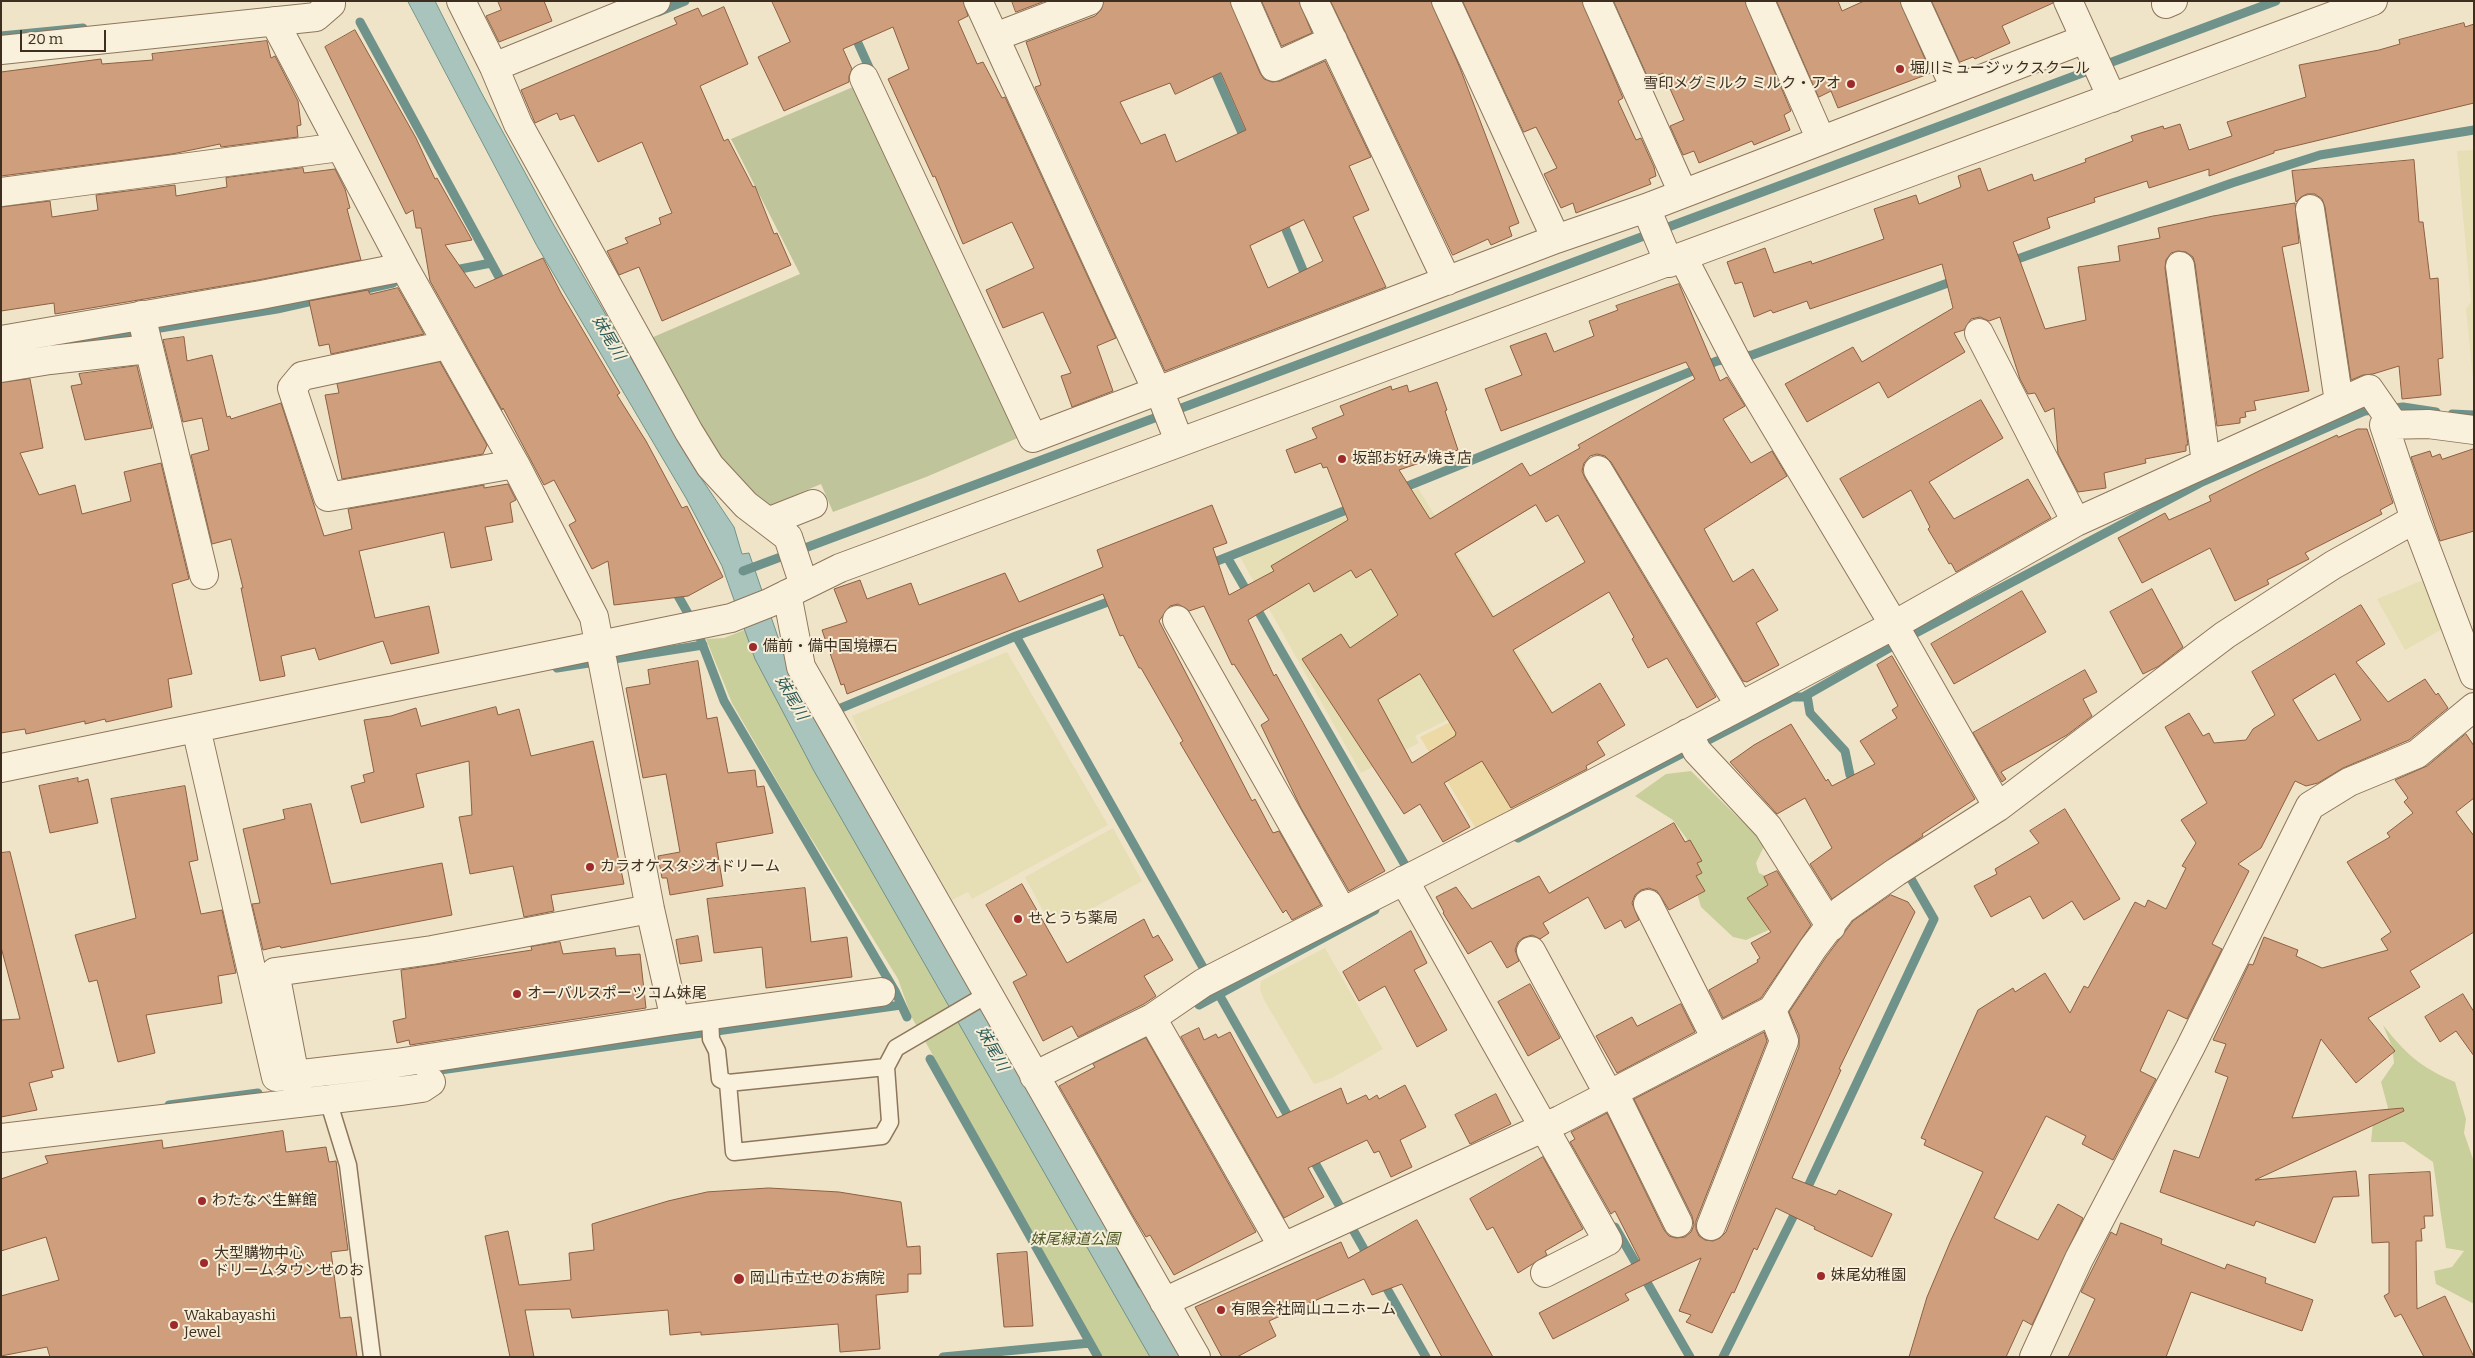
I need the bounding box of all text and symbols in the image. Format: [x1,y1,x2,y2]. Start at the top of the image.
scale bar [22,20,109,52]
text: 20 m [28,30,63,48]
place label: 堀川ミュージックスクール [1910,60,2090,78]
marker: 堀川ミュージックスクール [1894,63,1906,75]
place label: 雪印メグミルク ミルク・アオ [1643,75,1841,93]
marker: 雪印メグミルク ミルク・アオ [1845,78,1857,90]
water label: 妹尾川 [588,312,628,364]
place label: 坂部お好み焼き店 [1352,450,1472,468]
marker: 坂部お好み焼き店 [1336,453,1348,465]
place label: 備前・備中国境標石 [763,638,898,656]
marker: 備前・備中国境標石 [747,641,759,653]
water label: 妹尾川 [771,672,811,724]
place label: カラオケスタジオドリーム [600,858,780,876]
marker: カラオケスタジオドリーム [584,861,596,873]
place label: せとうち薬局 [1028,910,1118,928]
marker: せとうち薬局 [1012,913,1024,925]
place label: オーバルスポーツコム妹尾 [527,985,707,1003]
marker: オーバルスポーツコム妹尾 [511,988,523,1000]
water label: 妹尾川 [972,1023,1012,1075]
place label: わたなべ生鮮館 [212,1192,317,1210]
marker: わたなべ生鮮館 [196,1195,208,1207]
park label: 妹尾緑道公園 [1030,1231,1120,1249]
place label: 大型購物中心 ドリームタウンせのお [214,1245,364,1280]
marker: 大型購物中心 ドリームタウンせのお [198,1257,210,1269]
place label: 妹尾幼稚園 [1831,1267,1906,1285]
place label: 岡山市立せのお病院 [750,1270,885,1288]
marker: 妹尾幼稚園 [1815,1270,1827,1282]
marker: 岡山市立せのお病院 [732,1272,746,1286]
place label: 有限会社岡山ユニホーム [1231,1301,1396,1319]
marker: 有限会社岡山ユニホーム [1215,1304,1227,1316]
place label: Wakabayashi Jewel [184,1307,276,1342]
marker: Wakabayashi Jewel [168,1319,180,1331]

